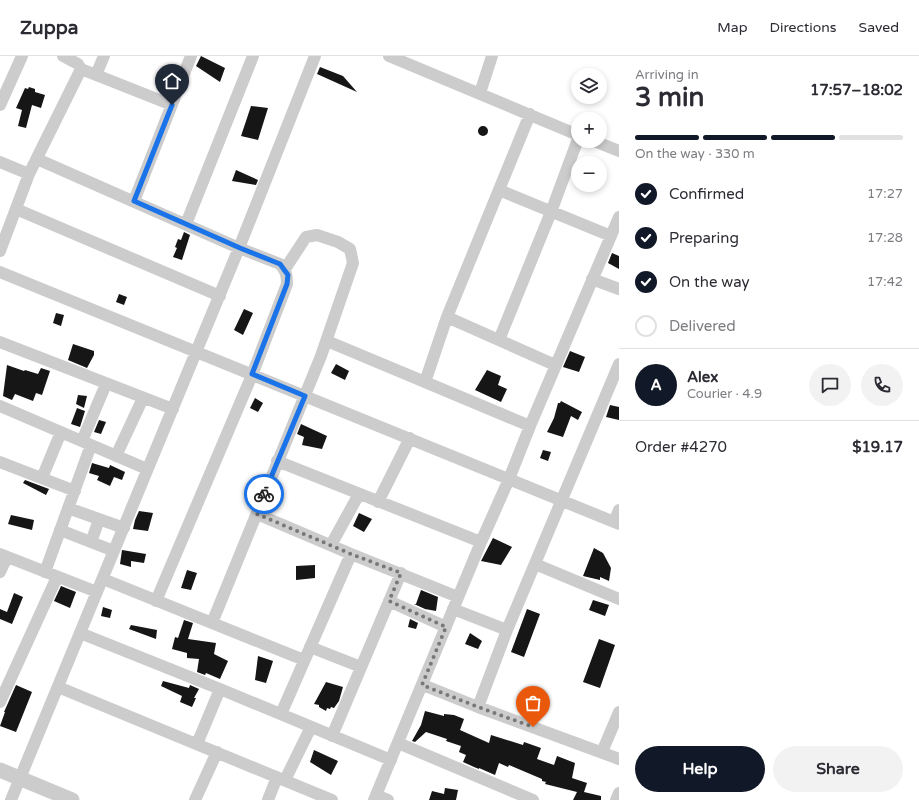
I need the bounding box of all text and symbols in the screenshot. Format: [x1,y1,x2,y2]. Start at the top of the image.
text: Zuppa [20,17,78,39]
text: Map [717,19,748,36]
text: Directions [770,19,837,36]
text: Saved [859,19,899,36]
pin [155,64,189,105]
text: Arriving in [635,67,699,83]
map controls [571,68,607,192]
button: layers [571,68,607,104]
icon: home [161,70,183,92]
text: 17:57–18:02 [810,81,903,99]
text: 3 min [635,82,704,113]
button: + [571,112,607,148]
text: On the way · 330 m [635,146,755,162]
button: − [571,156,607,192]
icon: check [635,183,657,205]
text: Confirmed [669,185,744,203]
text: 17:27 [867,186,903,202]
icon: check [635,227,657,249]
text: Preparing [669,229,739,247]
text: 17:28 [867,230,903,246]
icon: check [635,271,657,293]
text: On the way [669,273,749,291]
text: 17:42 [867,274,903,290]
text: Delivered [669,317,736,335]
button: chat [809,364,851,406]
button: phone [861,364,903,406]
text: Alex [687,368,718,386]
text: A [650,376,662,394]
text: Courier · 4.9 [687,386,762,402]
text: Order #4270 [635,438,727,456]
text: $19.17 [852,438,903,456]
courier [244,474,284,514]
icon: bike [253,483,275,505]
pin [516,686,550,727]
icon: bag [522,692,544,714]
button: Help [635,746,765,792]
button: Share [773,746,903,792]

